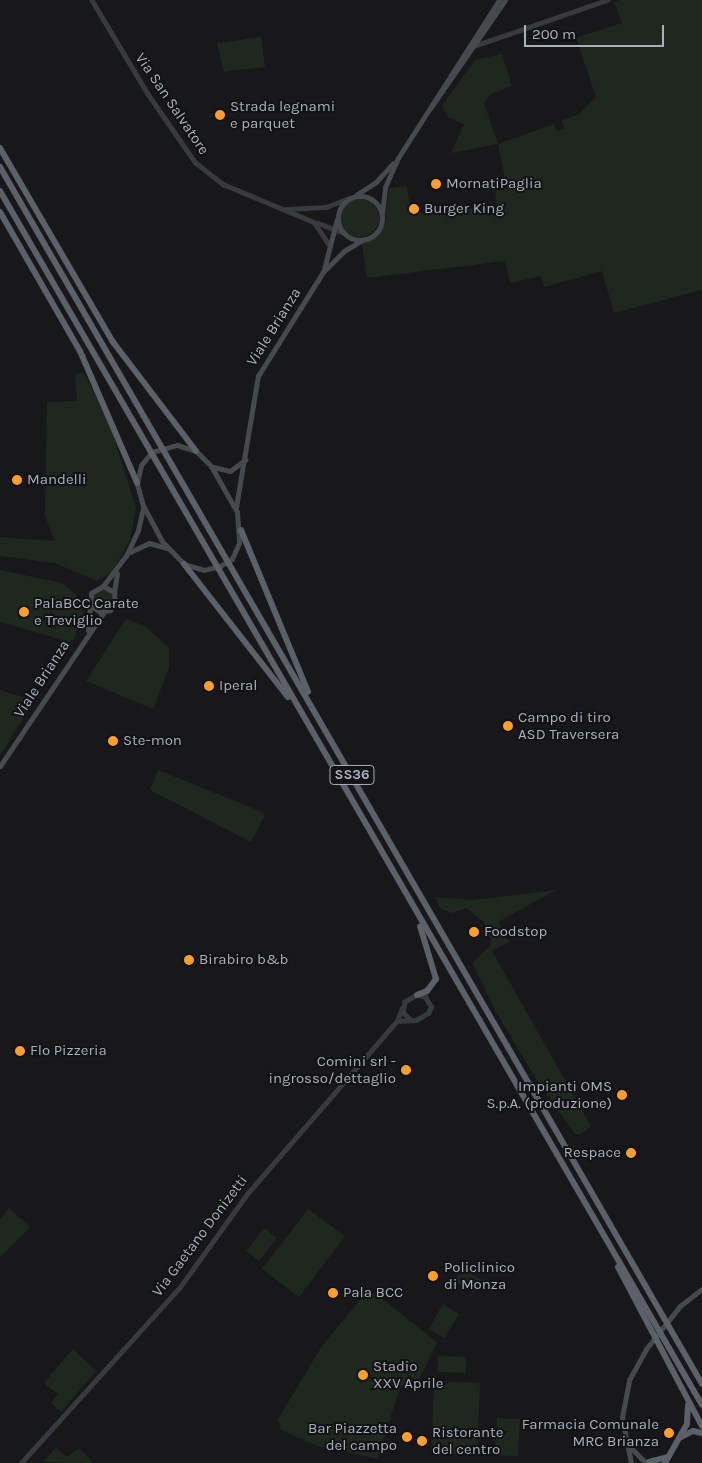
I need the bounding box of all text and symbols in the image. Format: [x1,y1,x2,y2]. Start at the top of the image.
scale bar [527,15,667,47]
text: 200 m [532,25,576,43]
street label: Via San Salvatore [131,50,213,158]
place label: Strada legnami e parquet [230,97,335,132]
marker: Strada legnami e parquet [214,109,226,121]
place label: MornatiPaglia [446,175,542,193]
marker: MornatiPaglia [430,178,442,190]
place label: Burger King [424,200,504,218]
marker: Burger King [408,203,420,215]
street label: Viale Brianza [243,285,305,369]
place label: Mandelli [27,471,86,489]
marker: Mandelli [11,474,23,486]
place label: PalaBCC Carate e Treviglio [34,594,139,629]
marker: PalaBCC Carate e Treviglio [18,606,30,618]
street label: Viale Brianza [10,637,74,721]
place label: Iperal [219,677,258,695]
marker: Iperal [203,680,215,692]
place label: Campo di tiro ASD Traversera [518,708,619,743]
marker: Campo di tiro ASD Traversera [502,720,514,732]
place label: Ste-mon [123,732,182,750]
marker: Ste-mon [107,735,119,747]
road number: SS36 [328,764,376,786]
place label: Foodstop [484,923,547,941]
marker: Foodstop [468,926,480,938]
place label: Birabiro b&b [199,951,289,969]
marker: Birabiro b&b [183,954,195,966]
place label: Flo Pizzeria [30,1042,107,1060]
marker: Flo Pizzeria [14,1045,26,1057]
place label: Comini srl - ingrosso/dettaglio [268,1052,396,1087]
marker: Comini srl - ingrosso/dettaglio [400,1064,412,1076]
place label: Impianti OMS S.p.A. (produzione) [486,1077,612,1112]
marker: Impianti OMS S.p.A. (produzione) [616,1089,628,1101]
place label: Respace [564,1144,621,1162]
marker: Respace [625,1147,637,1159]
street label: Via Gaetano Donizetti [149,1172,251,1300]
place label: Policlinico di Monza [444,1258,515,1293]
marker: Policlinico di Monza [426,1269,440,1283]
place label: Pala BCC [343,1284,403,1302]
marker: Pala BCC [327,1287,339,1299]
place label: Stadio XXV Aprile [373,1357,443,1392]
marker: Stadio XXV Aprile [357,1369,369,1381]
place label: Farmacia Comunale MRC Brianza [522,1415,659,1450]
place label: Bar Piazzetta del campo [308,1419,397,1454]
place label: Ristorante del centro [432,1423,503,1458]
marker: Farmacia Comunale MRC Brianza [663,1427,675,1439]
marker: Bar Piazzetta del campo [401,1431,413,1443]
marker: Ristorante del centro [416,1435,428,1447]

